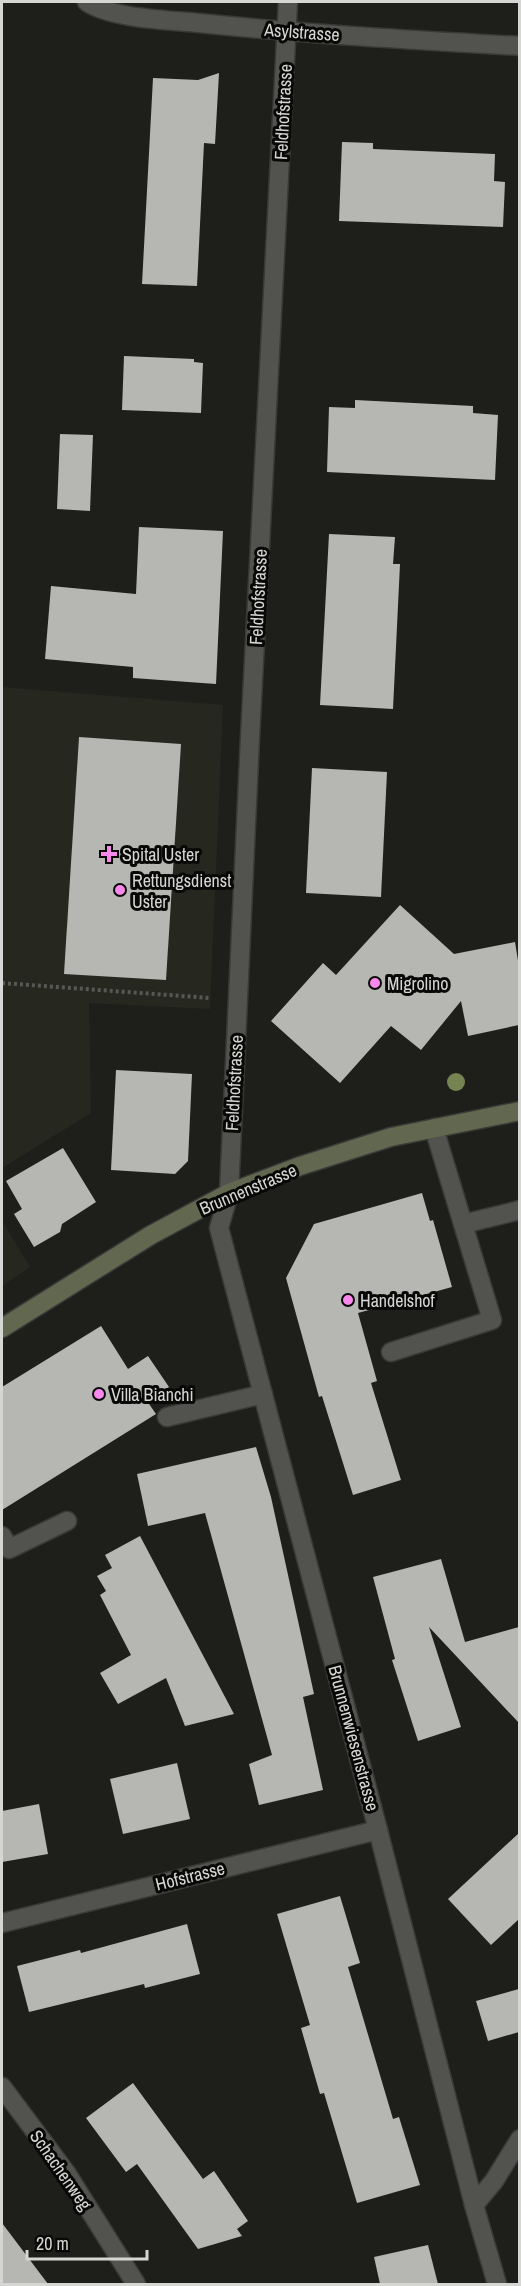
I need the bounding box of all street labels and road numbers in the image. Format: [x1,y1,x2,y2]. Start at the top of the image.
street label: Asylstrasse [262,17,341,47]
street label: Feldhofstrasse [268,63,298,161]
street label: Feldhofstrasse [243,548,273,646]
street label: Feldhofstrasse [219,1034,249,1132]
street label: Brunnenstrasse [196,1157,300,1221]
street label: Brunnenwiesenstrasse [322,1662,386,1814]
street label: Hofstrasse [153,1855,227,1897]
street label: Schachenweg [24,2125,98,2216]

